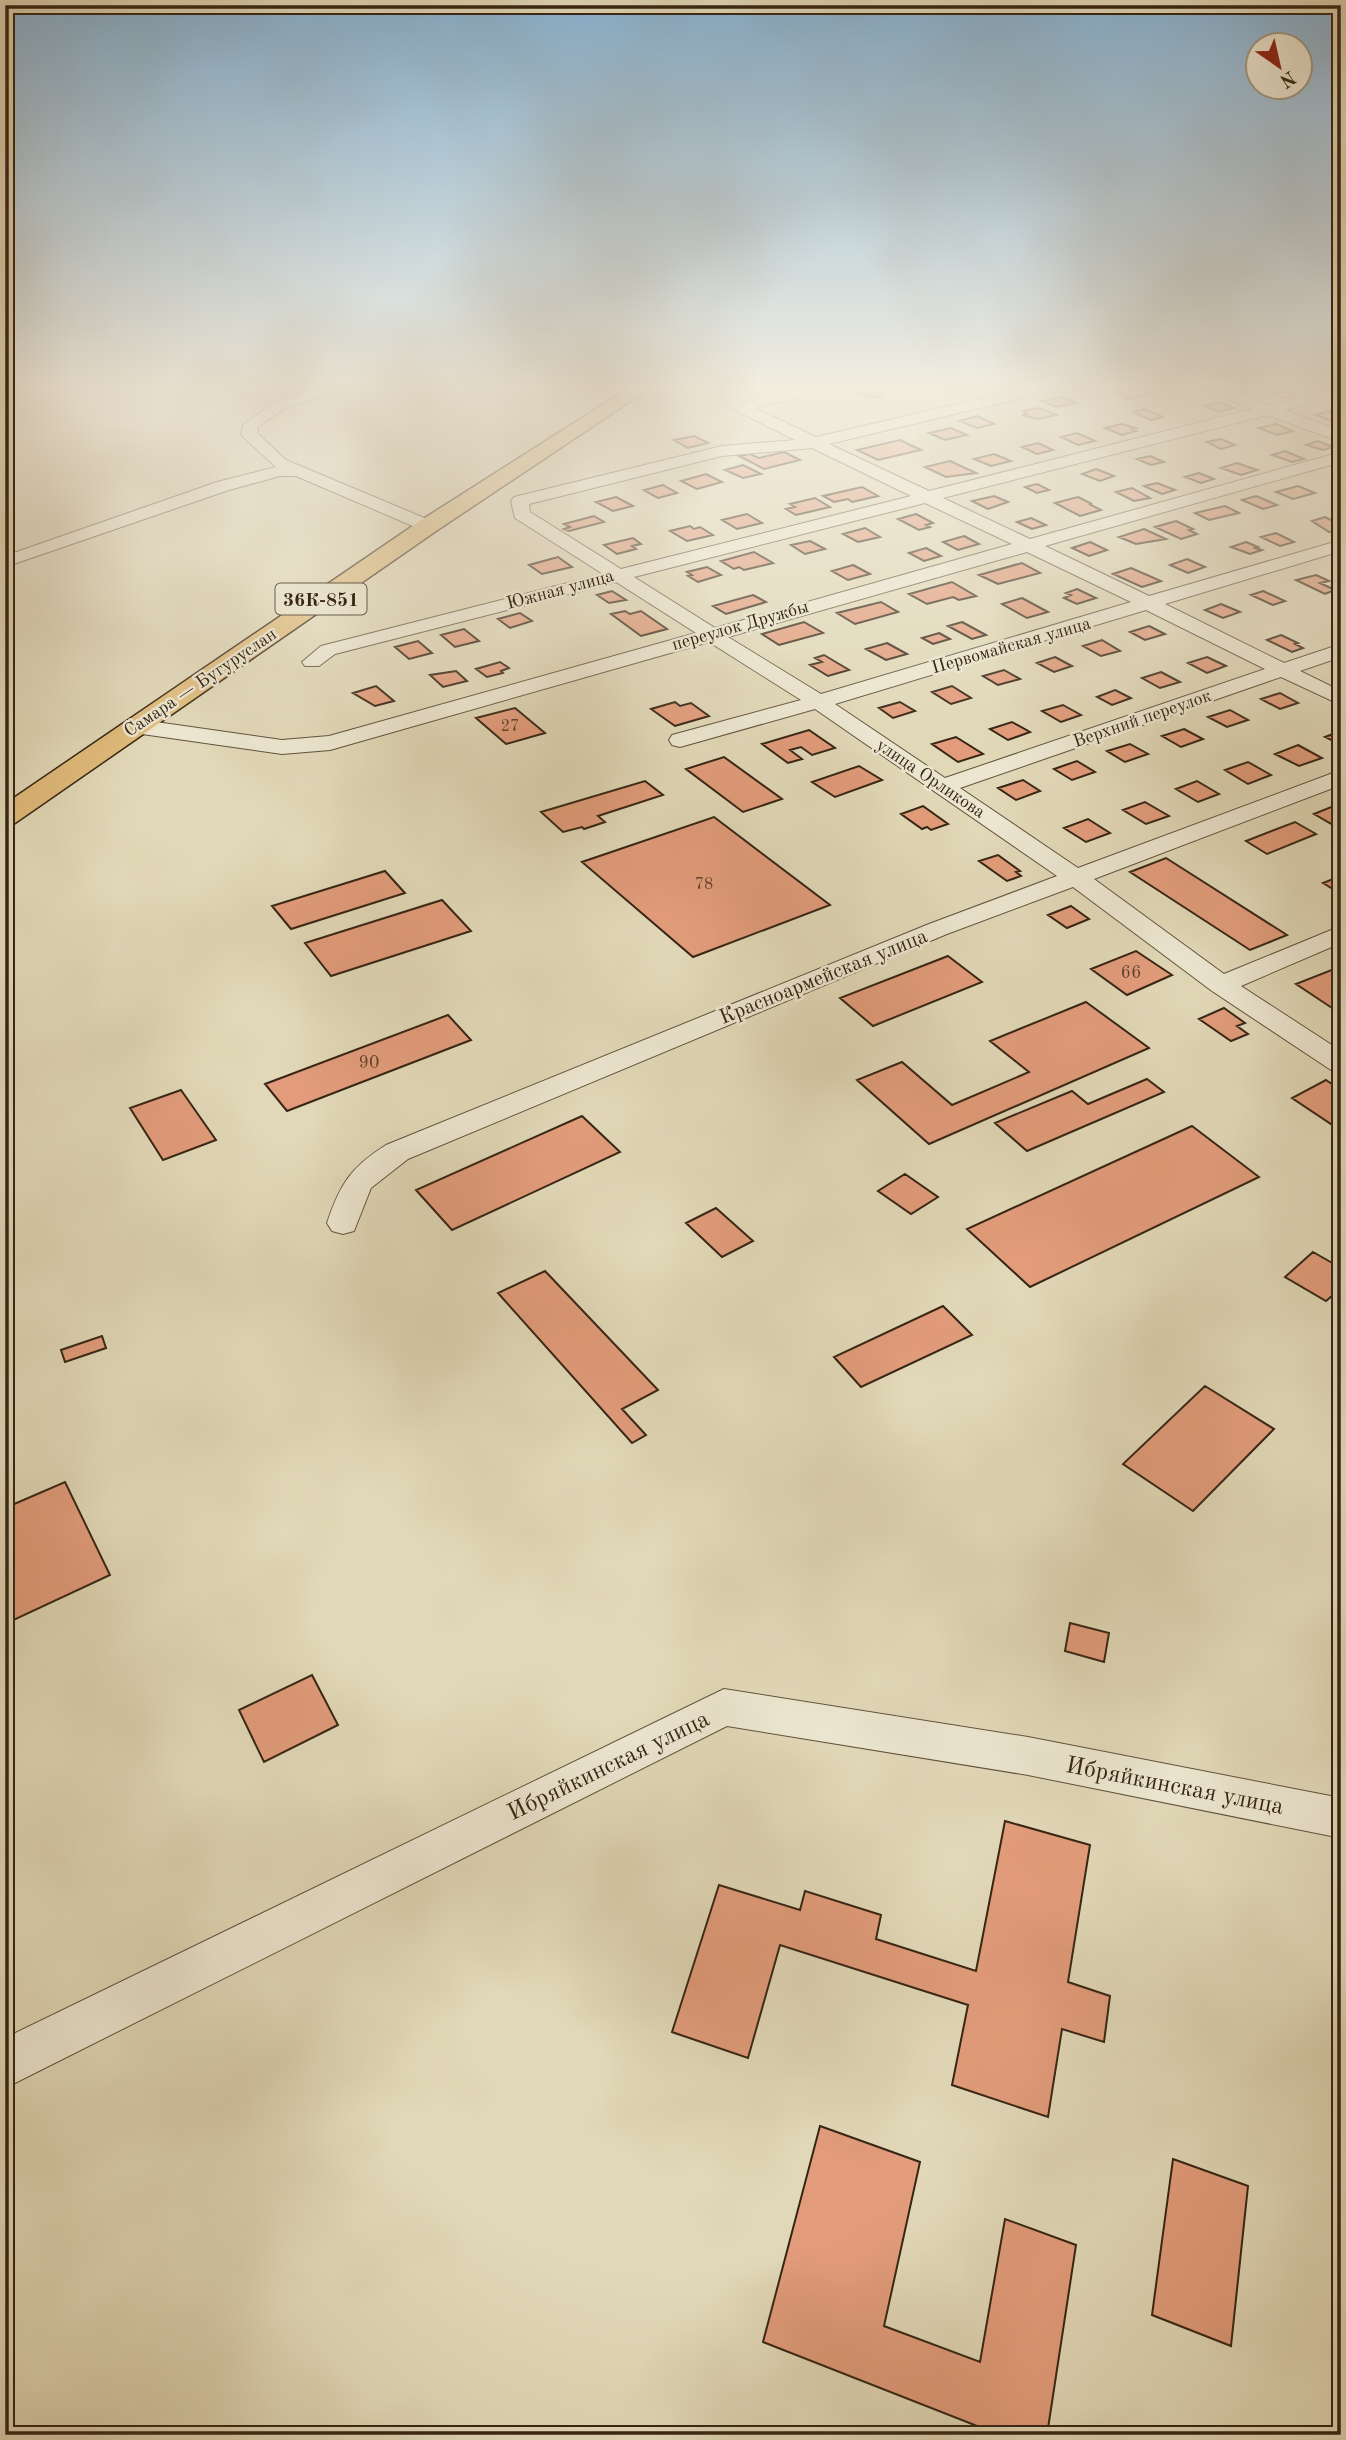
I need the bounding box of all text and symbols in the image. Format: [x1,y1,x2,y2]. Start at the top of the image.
north arrow [1244,32,1314,102]
text: N [1275,66,1298,90]
street label: Южная улица [505,567,616,613]
road number: 36К-851 [276,584,366,614]
street label: переулок Дружбы [670,598,811,654]
street label: Первомайская улица [930,615,1093,677]
street label: Самара — Бугуруслан [121,625,280,740]
street label: Верхний переулок [1071,687,1214,751]
house number: 27 [501,719,519,735]
street label: улица Орликова [873,736,988,822]
house number: 78 [695,877,713,893]
street label: Красноармейская улица [716,926,931,1029]
house number: 66 [1121,964,1141,982]
house number: 90 [359,1054,379,1072]
street label: Ибряйкинская улица [504,1707,714,1826]
street label: Ибряйкинская улица [1064,1754,1286,1820]

